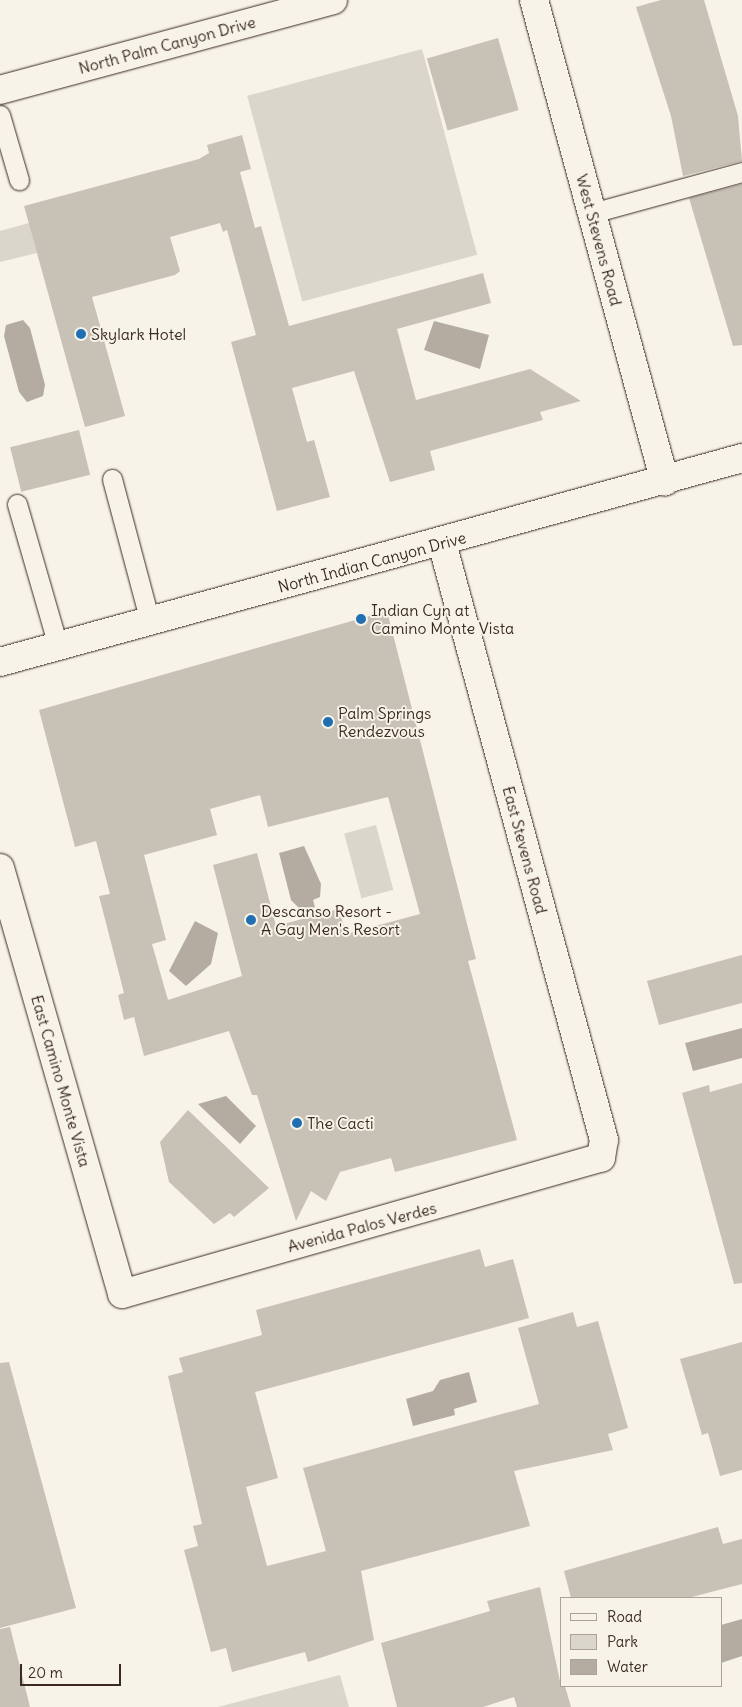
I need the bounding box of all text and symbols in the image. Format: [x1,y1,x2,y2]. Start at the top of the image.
street label: North Palm Canyon Drive [76,12,258,78]
street label: West Stevens Road [572,172,626,308]
place label: Skylark Hotel [91,324,186,344]
marker: Skylark Hotel [75,328,87,340]
street label: North Indian Canyon Drive [276,528,468,596]
place label: Indian Cyn at Camino Monte Vista [371,600,514,638]
marker: Indian Cyn at Camino Monte Vista [355,613,367,625]
place label: Palm Springs Rendezvous [338,703,431,741]
marker: Palm Springs Rendezvous [322,716,334,728]
street label: East Stevens Road [499,784,551,916]
place label: Descanso Resort - A Gay Men's Resort [261,901,400,939]
marker: Descanso Resort - A Gay Men's Resort [245,914,257,926]
street label: East Camino Monte Vista [27,993,95,1169]
place label: The Cacti [307,1113,374,1133]
marker: The Cacti [291,1117,303,1129]
street label: Avenida Palos Verdes [285,1198,439,1256]
legend [560,1597,722,1687]
text: Road [607,1607,642,1626]
text: Park [607,1632,638,1651]
scale bar [22,1654,124,1686]
text: Water [607,1657,648,1676]
text: 20 m [28,1663,63,1682]

